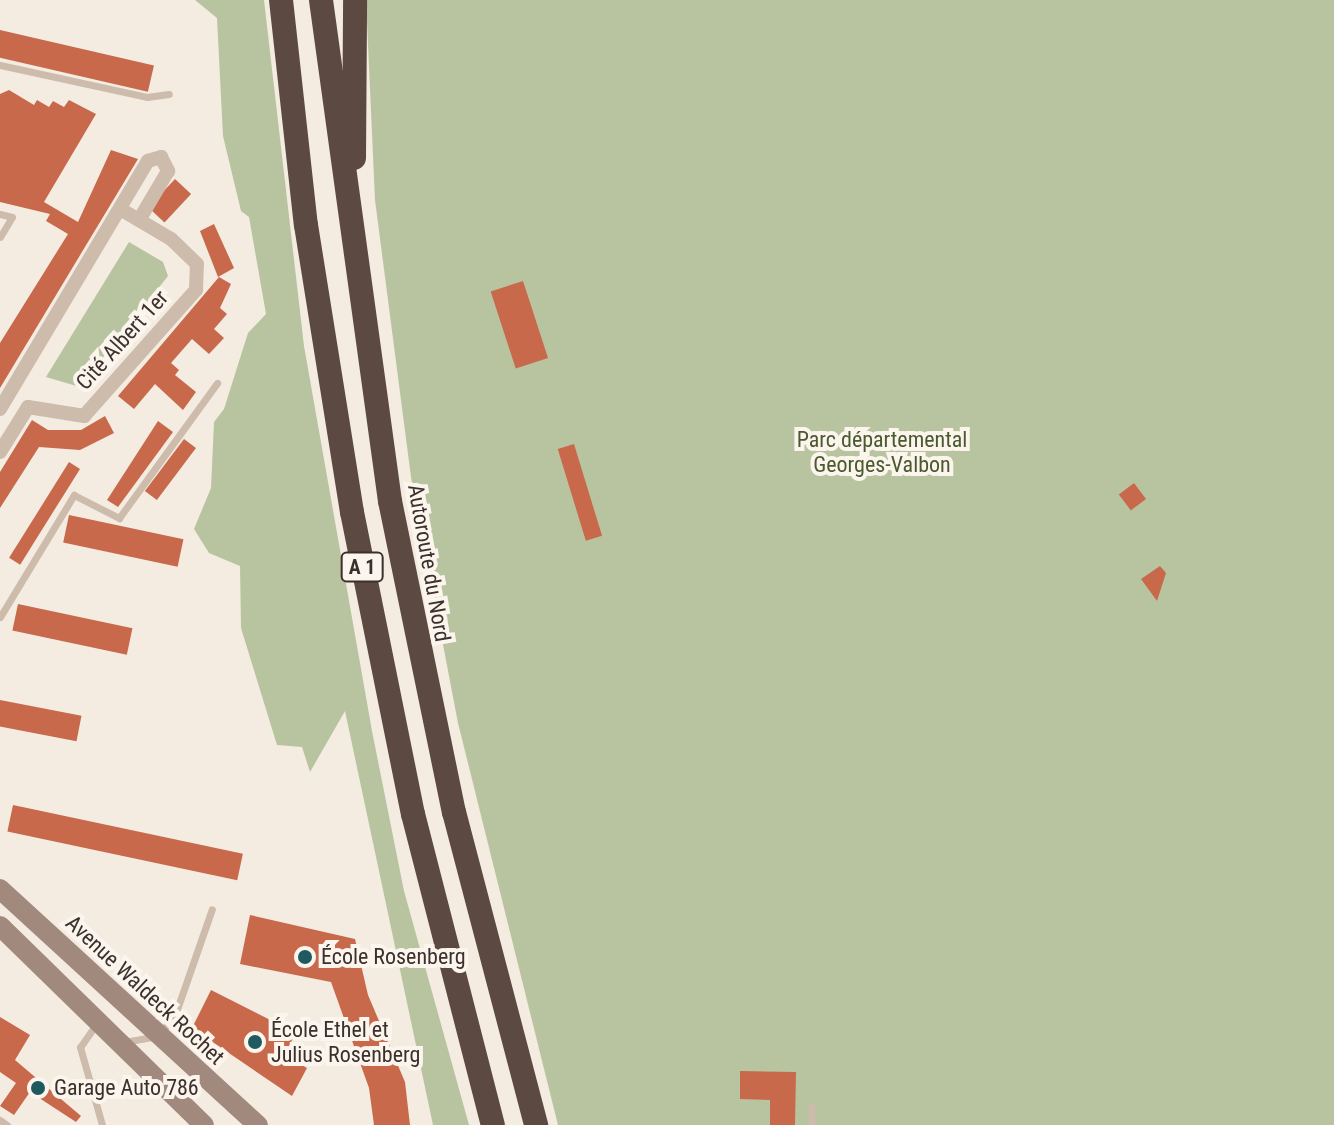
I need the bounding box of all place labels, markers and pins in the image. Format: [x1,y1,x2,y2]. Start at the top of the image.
place label: École Rosenberg [321,944,466,970]
marker: École Rosenberg [296,948,314,966]
place label: École Ethel et Julius Rosenberg [271,1016,420,1068]
marker: École Ethel et Julius Rosenberg [246,1033,264,1051]
place label: Garage Auto 786 [54,1075,199,1101]
marker: Garage Auto 786 [29,1079,47,1097]

